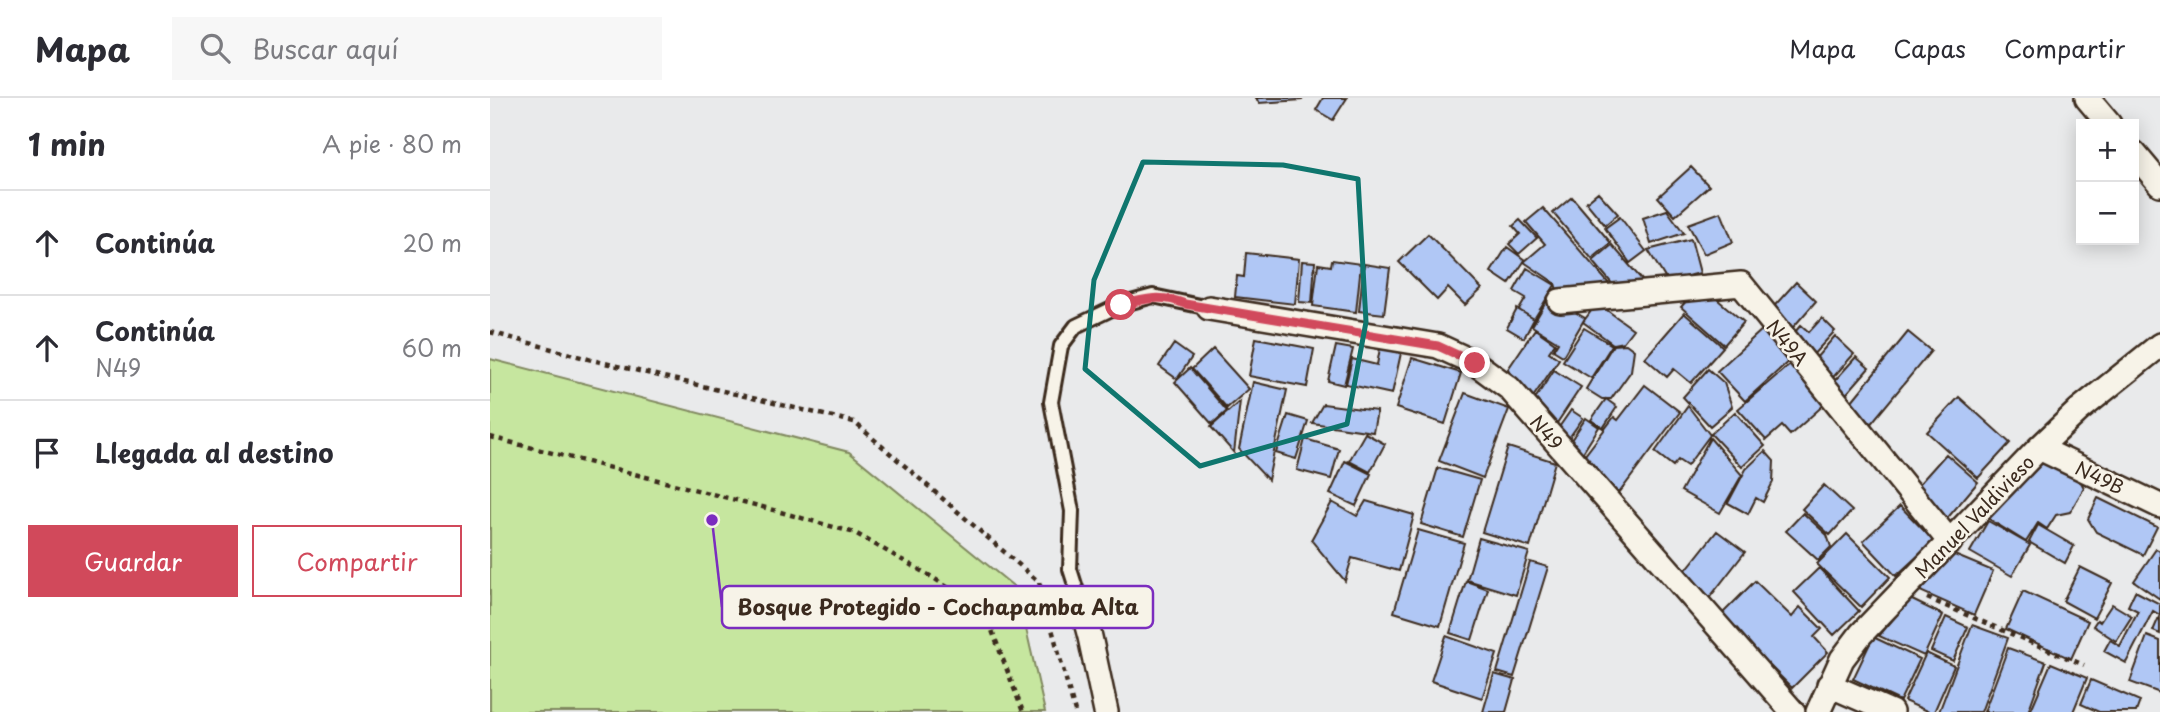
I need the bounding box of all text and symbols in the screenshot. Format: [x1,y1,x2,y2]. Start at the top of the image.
search box [172,17,662,80]
text: Mapa [35,23,130,73]
icon: search [196,29,234,67]
text: Buscar aquí [252,29,398,68]
text: Mapa [1789,30,1855,66]
text: Capas [1893,30,1966,66]
text: Compartir [2004,30,2125,66]
map controls [2076,119,2139,245]
button: + [2076,119,2139,182]
text: 1 min [28,121,106,166]
text: A pie · 80 m [322,126,462,161]
button: − [2076,182,2139,245]
text: Continúa [95,223,215,262]
icon: ahead [28,224,66,262]
text: 20 m [403,225,462,260]
route start [1105,289,1136,320]
text: Continúa [95,311,215,350]
street label: N49A [1761,313,1815,371]
icon: ahead [28,329,66,367]
text: 60 m [402,330,462,365]
route end [1459,347,1490,378]
text: N49 [95,350,141,385]
street label: N49 [1524,408,1570,456]
text: Llegada al destino [95,433,334,472]
icon: arrive [28,434,66,472]
street label: Manuel Valdivieso [1908,448,2040,584]
street label: N49B [2071,453,2129,501]
button: Guardar [28,525,238,597]
button: Compartir [252,525,462,597]
callout: Bosque Protegido - Cochapamba Alta [722,586,1153,628]
text: Bosque Protegido - Cochapamba Alta [737,590,1139,622]

